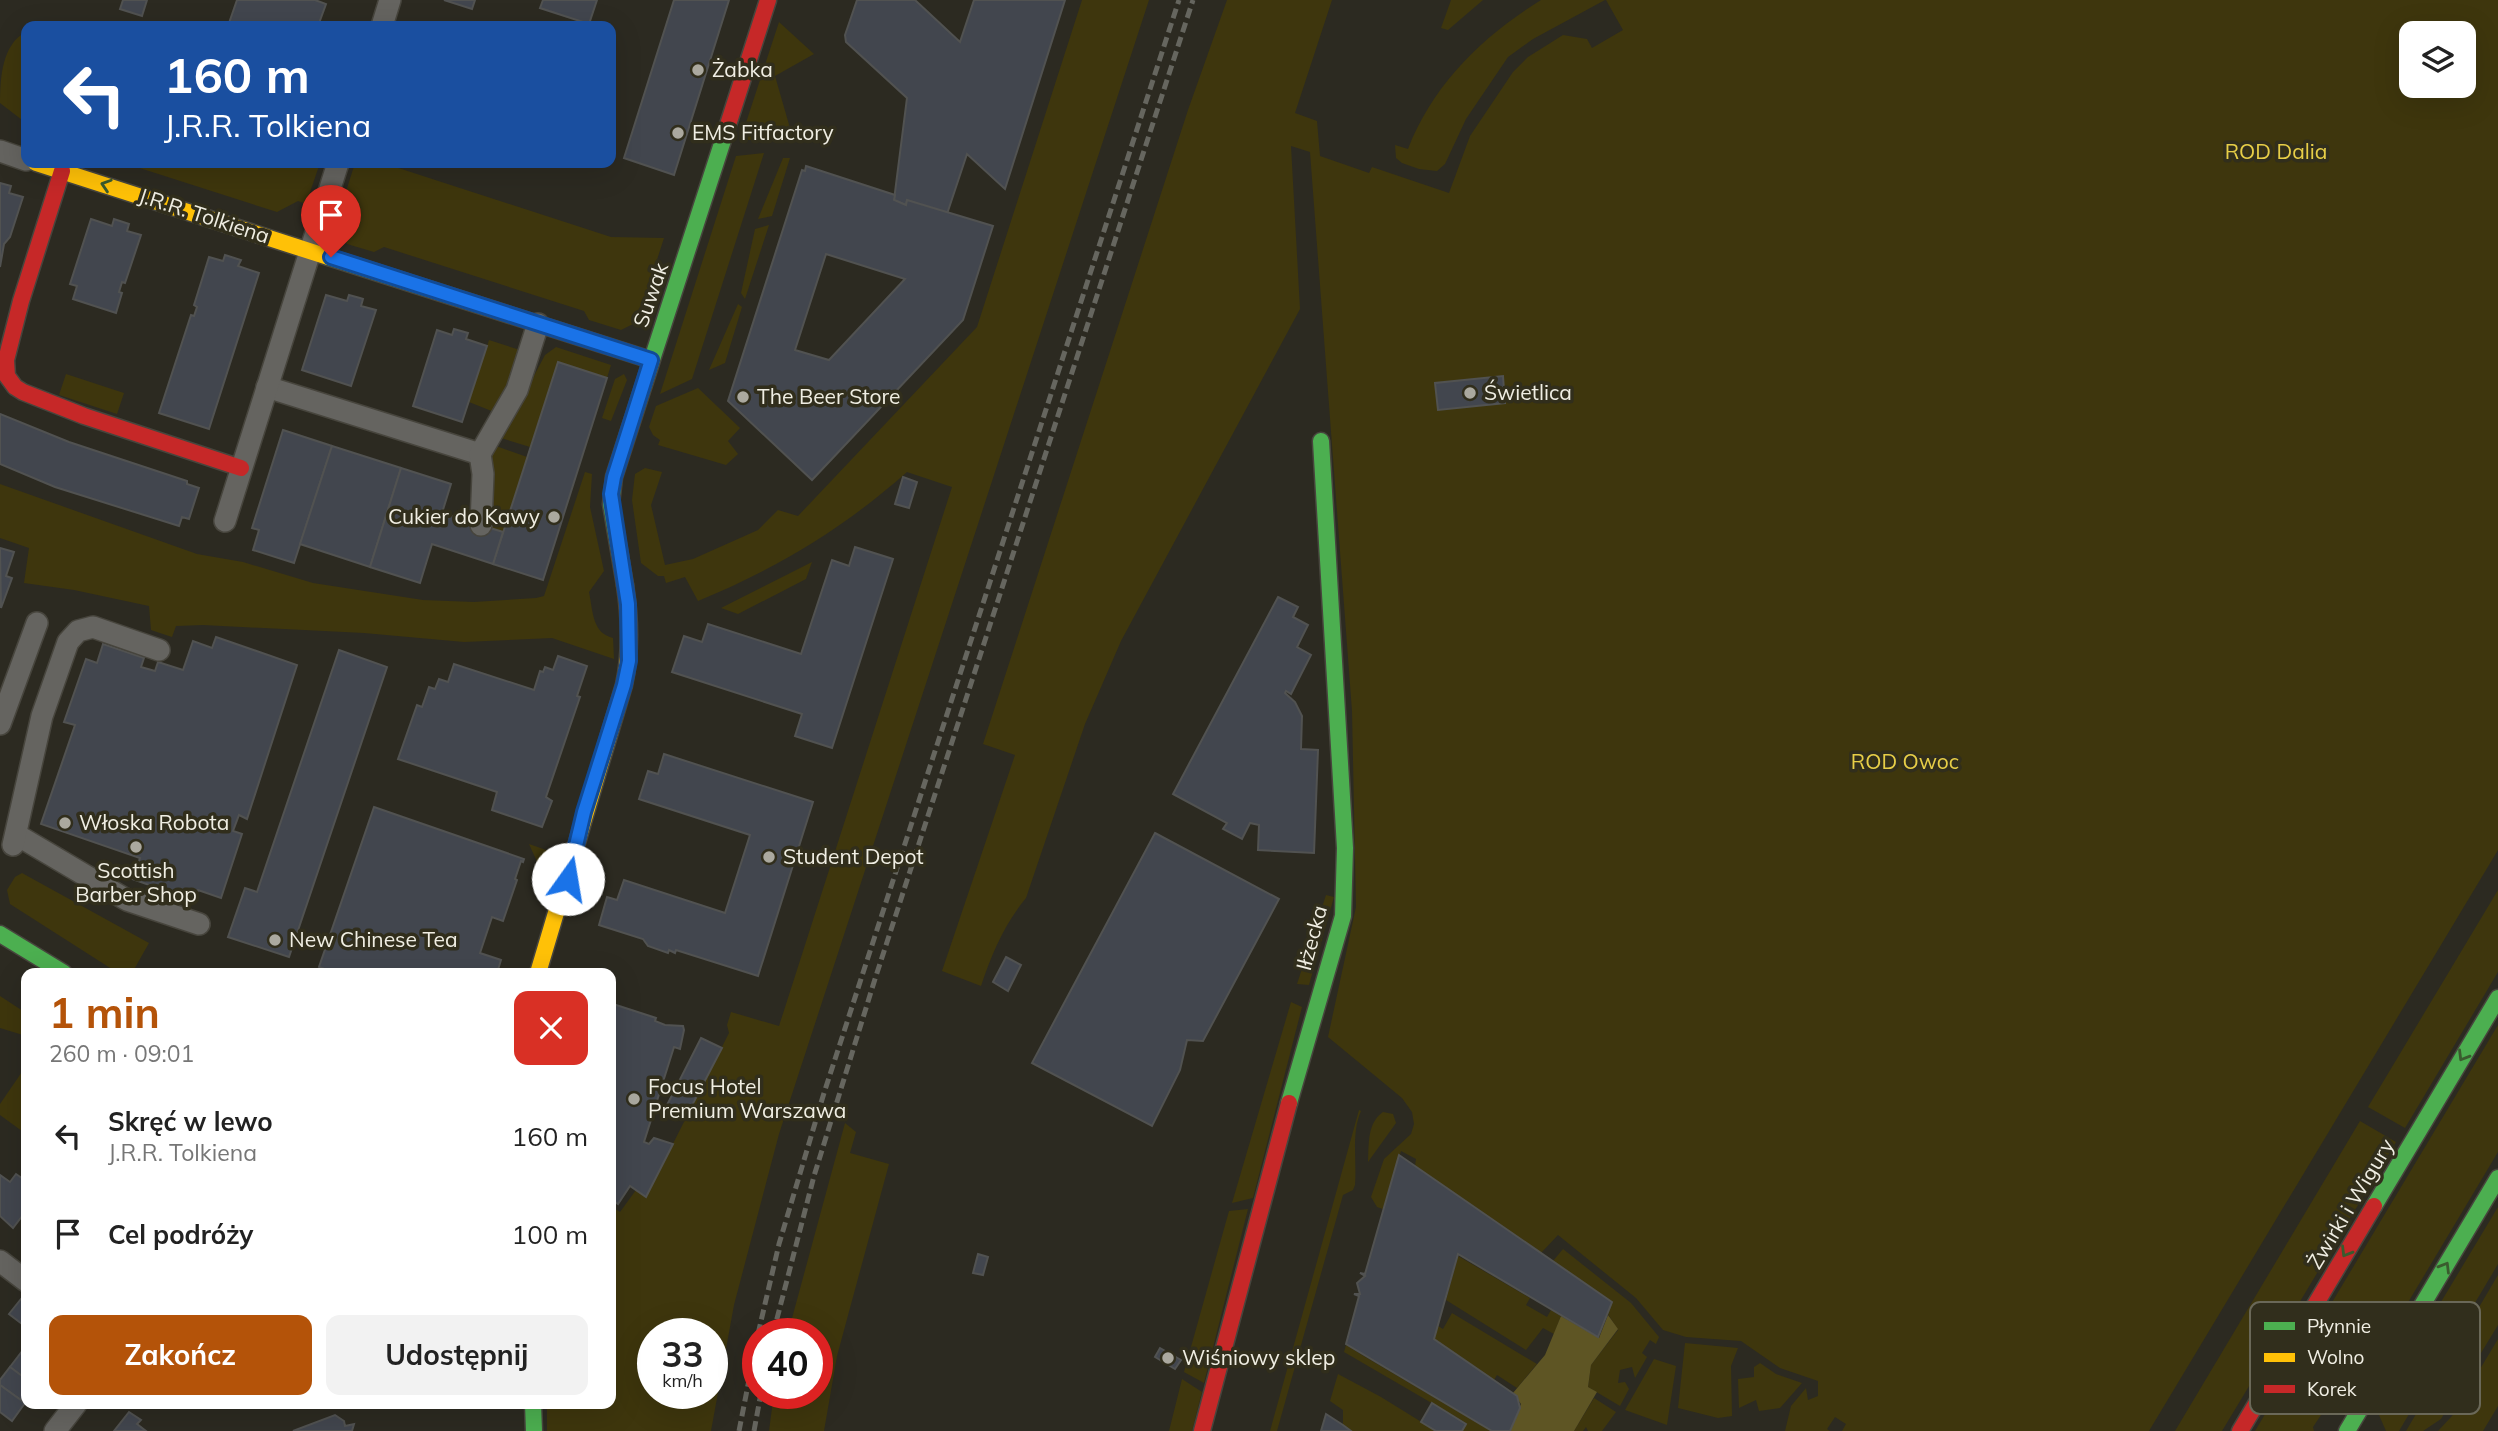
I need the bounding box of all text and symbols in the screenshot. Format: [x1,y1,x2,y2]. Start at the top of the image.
map controls [2399,21,2476,98]
button: layers [2399,21,2476,98]
text: 160 m [164,44,310,105]
icon: left [49,49,140,140]
place label: Żabka [712,56,773,82]
marker: Żabka [690,62,706,78]
text: J.R.R. Tolkiena [164,105,371,145]
place label: EMS Fitfactory [692,119,834,145]
marker: EMS Fitfactory [670,125,686,141]
park label: ROD Dalia [2225,138,2327,164]
one-way arrow [100,179,112,193]
street label: J.R.R. Tolkiena [136,182,273,248]
pin [301,185,361,257]
icon: arrive [312,196,350,234]
street label: Suwak [627,259,673,330]
place label: Świetlica [1484,379,1572,405]
place label: The Beer Store [757,383,900,409]
marker: Świetlica [1462,385,1478,401]
marker: The Beer Store [735,389,751,405]
place label: Cukier do Kawy [388,503,540,529]
marker: Cukier do Kawy [546,509,562,525]
park label: ROD Owoc [1851,748,1959,774]
place label: Włoska Robota [79,809,229,835]
marker: Włoska Robota [57,815,73,831]
marker: Scottish Barber Shop [128,839,144,855]
position arrow [531,842,605,916]
place label: Student Depot [783,843,924,869]
marker: Student Depot [761,849,777,865]
place label: Scottish Barber Shop [75,857,197,907]
street label: Iłżecka [1290,902,1332,973]
place label: New Chinese Tea [289,926,458,952]
marker: New Chinese Tea [267,932,283,948]
text: 1 min [49,986,160,1039]
button: close [514,991,588,1065]
text: 260 m · 09:01 [49,1039,194,1068]
one-way arrow [2458,1049,2471,1062]
place label: Focus Hotel Premium Warszawa [648,1073,846,1123]
marker: Focus Hotel Premium Warszawa [626,1091,642,1107]
text: Skręć w lewo [108,1105,273,1138]
icon: left [49,1117,87,1155]
text: 160 m [512,1120,588,1153]
street label: Żwirki i Wigury [2301,1134,2399,1273]
text: J.R.R. Tolkiena [108,1138,257,1167]
icon: arrive [49,1215,87,1253]
text: Cel podróży [108,1218,253,1251]
text: 100 m [512,1218,588,1251]
one-way arrow [2342,1244,2355,1257]
one-way arrow [2437,1262,2450,1275]
legend [2250,1302,2480,1414]
text: Płynnie [2307,1314,2371,1338]
button: Zakończ [49,1315,312,1395]
button: Udostępnij [326,1315,588,1395]
speed limit sign: 40 [742,1318,833,1409]
text: 33 [661,1332,704,1376]
place label: Wiśniowy sklep [1182,1344,1335,1370]
text: Wolno [2307,1345,2364,1369]
marker: Wiśniowy sklep [1160,1350,1176,1366]
text: km/h [662,1369,703,1392]
text: Korek [2307,1377,2357,1401]

